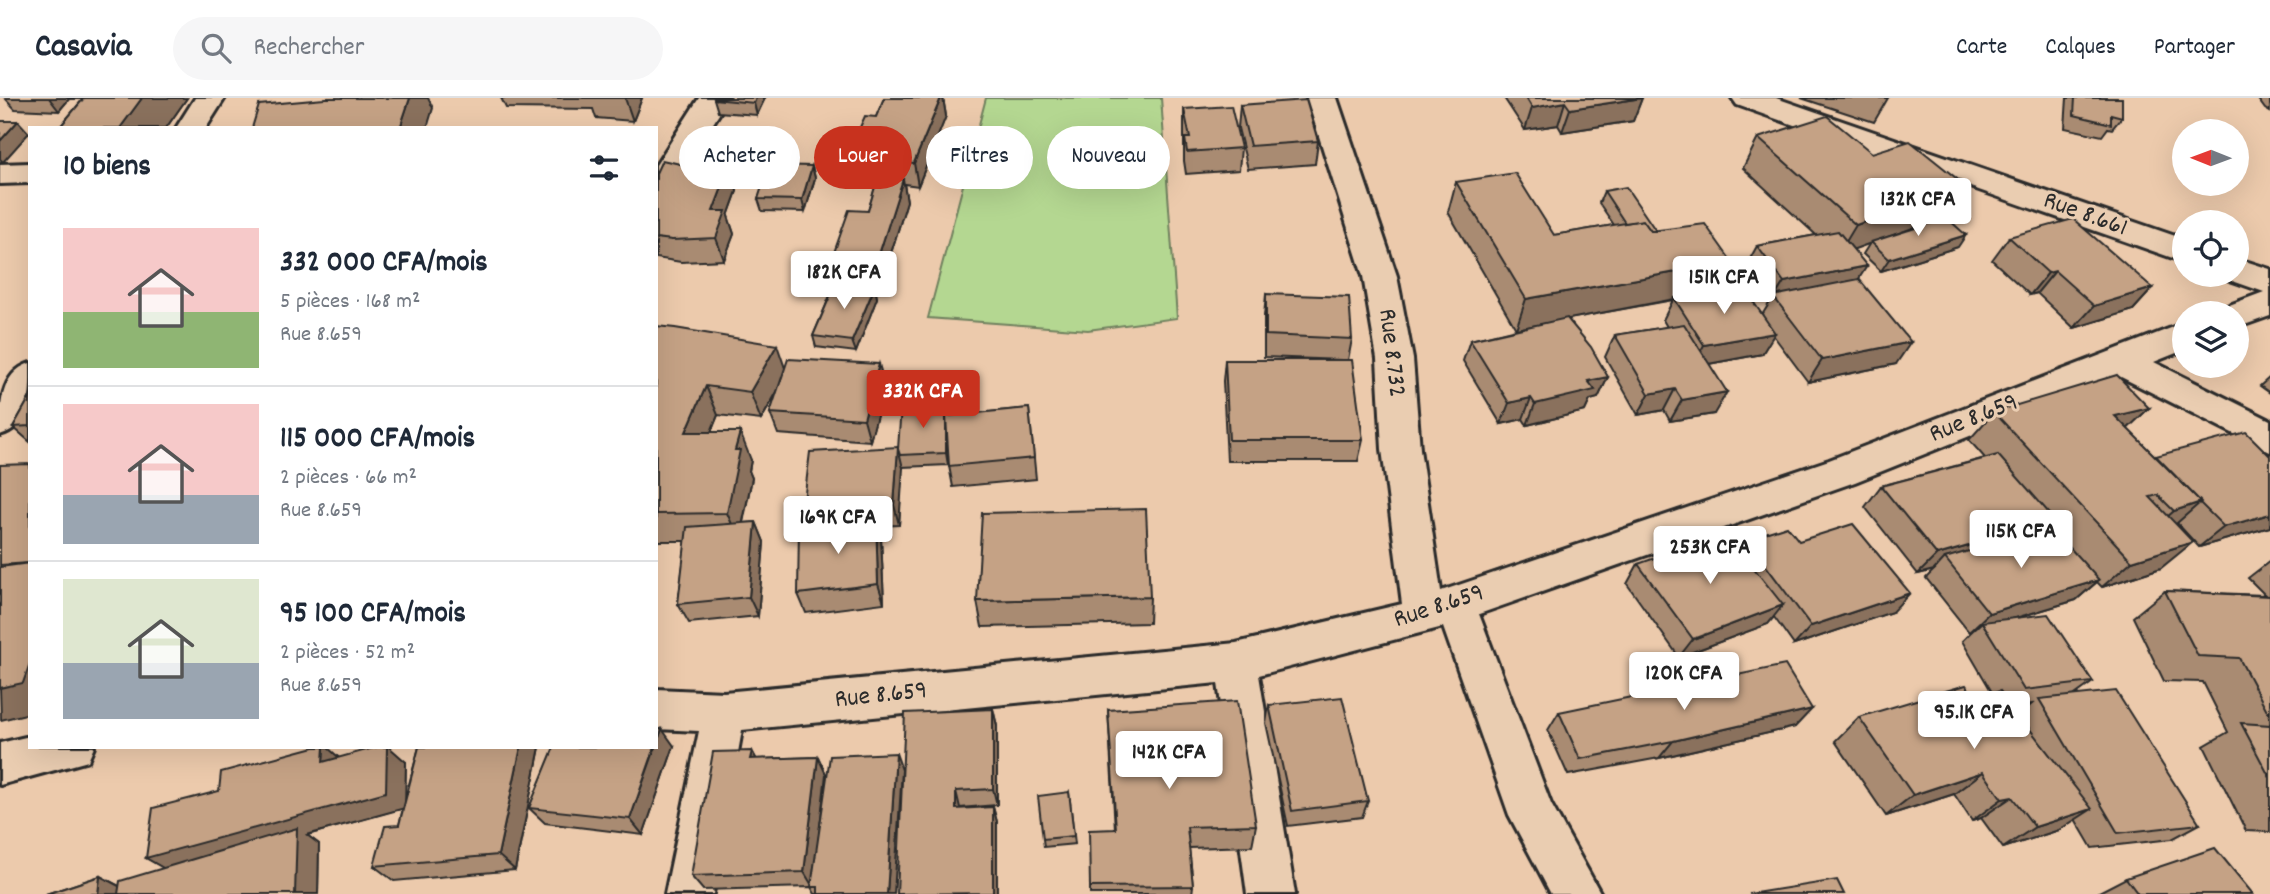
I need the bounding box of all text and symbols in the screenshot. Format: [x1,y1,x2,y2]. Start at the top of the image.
search box [173,17,663,80]
text: Casavia [35,25,131,72]
icon: search [197,29,235,67]
text: Rechercher [253,30,364,67]
text: Carte [1956,31,2007,65]
text: Calques [2045,31,2116,65]
text: Partager [2154,31,2235,65]
north arrow [2172,119,2249,196]
map controls [2172,119,2249,378]
chip: Acheter [679,126,800,189]
chip: Louer [814,126,912,189]
chip: Filtres [926,126,1033,189]
chip: Nouveau [1047,126,1170,189]
text: 10 biens [63,147,151,190]
icon: filters [585,149,623,187]
pin: 132K CFA [1846,178,1990,238]
street label: Rue 8.661 [2038,183,2132,247]
text: 132K CFA [1880,184,1956,217]
button: locate [2172,210,2249,287]
text: 332 000 CFA/mois [280,243,488,286]
pin: 182K CFA [772,252,916,311]
icon: home [119,256,203,340]
pin: 151K CFA [1652,256,1796,316]
text: 182K CFA [807,257,881,290]
text: 151K CFA [1689,262,1759,295]
text: 5 pièces · 168 m² [280,286,420,319]
button: layers [2172,301,2249,378]
street label: Rue 8.732 [1367,307,1415,399]
text: Rue 8.659 [280,319,362,352]
pin: 332K CFA [851,370,995,430]
text: 332K CFA [883,376,963,409]
street label: Rue 8.659 [1924,384,2024,454]
text: 115 000 CFA/mois [280,419,475,462]
icon: home [119,432,203,516]
text: 2 pièces · 66 m² [280,462,417,495]
text: Rue 8.659 [280,495,362,528]
pin: 169K CFA [766,496,910,556]
text: 169K CFA [800,502,876,535]
pin: 115K CFA [1949,510,2093,570]
text: 115K CFA [1986,516,2056,549]
pin: 253K CFA [1638,526,1782,586]
text: 253K CFA [1670,532,1750,565]
street label: Rue 8.659 [1389,575,1489,639]
text: 95 100 CFA/mois [280,594,466,637]
icon: home [119,607,203,691]
text: 2 pièces · 52 m² [280,637,415,670]
pin: 120K CFA [1612,652,1756,712]
text: 120K CFA [1645,658,1723,691]
text: Rue 8.659 [280,670,362,703]
street label: Rue 8.659 [833,673,929,719]
pin: 95.1K CFA [1894,692,2054,751]
text: 95.1K CFA [1934,697,2014,730]
pin: 142K CFA [1097,732,1241,791]
text: 142K CFA [1132,737,1206,770]

